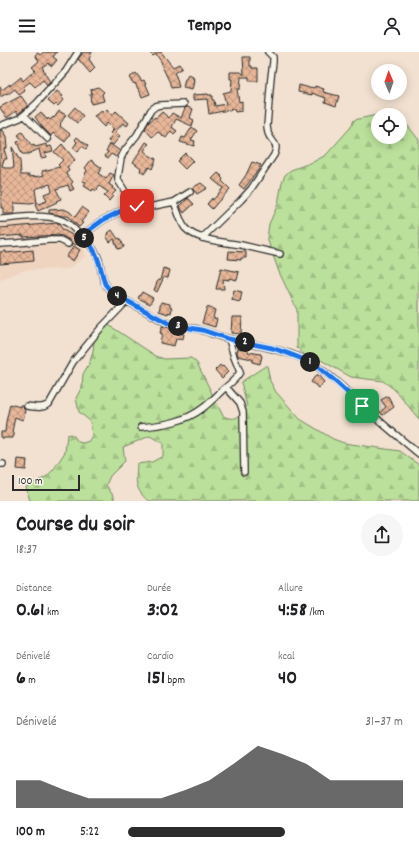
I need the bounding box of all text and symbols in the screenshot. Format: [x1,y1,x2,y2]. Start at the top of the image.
text: Tempo [188,14,231,39]
icon: menu [16,15,38,37]
icon: person [381,15,403,37]
north arrow [371,64,407,100]
map controls [371,64,407,144]
button: locate [371,108,407,144]
pin [120,189,154,223]
icon: check [126,195,148,217]
pin: 5 [74,228,94,248]
text: 5 [81,230,87,246]
pin: 4 [107,286,127,306]
text: 4 [115,288,119,304]
pin: 3 [168,316,188,336]
text: 3 [176,318,180,334]
pin: 2 [235,332,255,352]
text: 2 [243,334,247,350]
pin: 1 [300,352,320,372]
text: 1 [309,354,311,370]
pin [345,389,379,423]
icon: arrive [351,395,373,417]
scale bar [12,473,80,492]
text: 100 m [18,474,42,490]
text: Course du soir [16,510,134,541]
button: share [361,514,403,556]
text: 18:37 [16,541,37,560]
text: Distance [16,581,52,597]
text: Durée [147,581,171,597]
text: Allure [278,581,303,597]
text: 0.61 [16,597,44,625]
text: 3:02 [147,597,179,625]
text: 4:58 [278,597,307,625]
text: km [44,605,59,621]
text: /km [307,605,325,621]
text: Dénivelé [16,649,50,665]
text: Cardio [147,649,174,665]
text: kcal [278,649,295,665]
text: 6 [16,665,26,693]
text: 151 [147,665,165,693]
text: 40 [278,665,297,693]
text: m [26,673,36,689]
text: bpm [165,673,185,689]
text: Dénivelé [16,713,57,732]
text: 31–37 m [365,713,403,732]
text: 100 m [16,823,45,842]
text: 5:22 [80,823,100,842]

